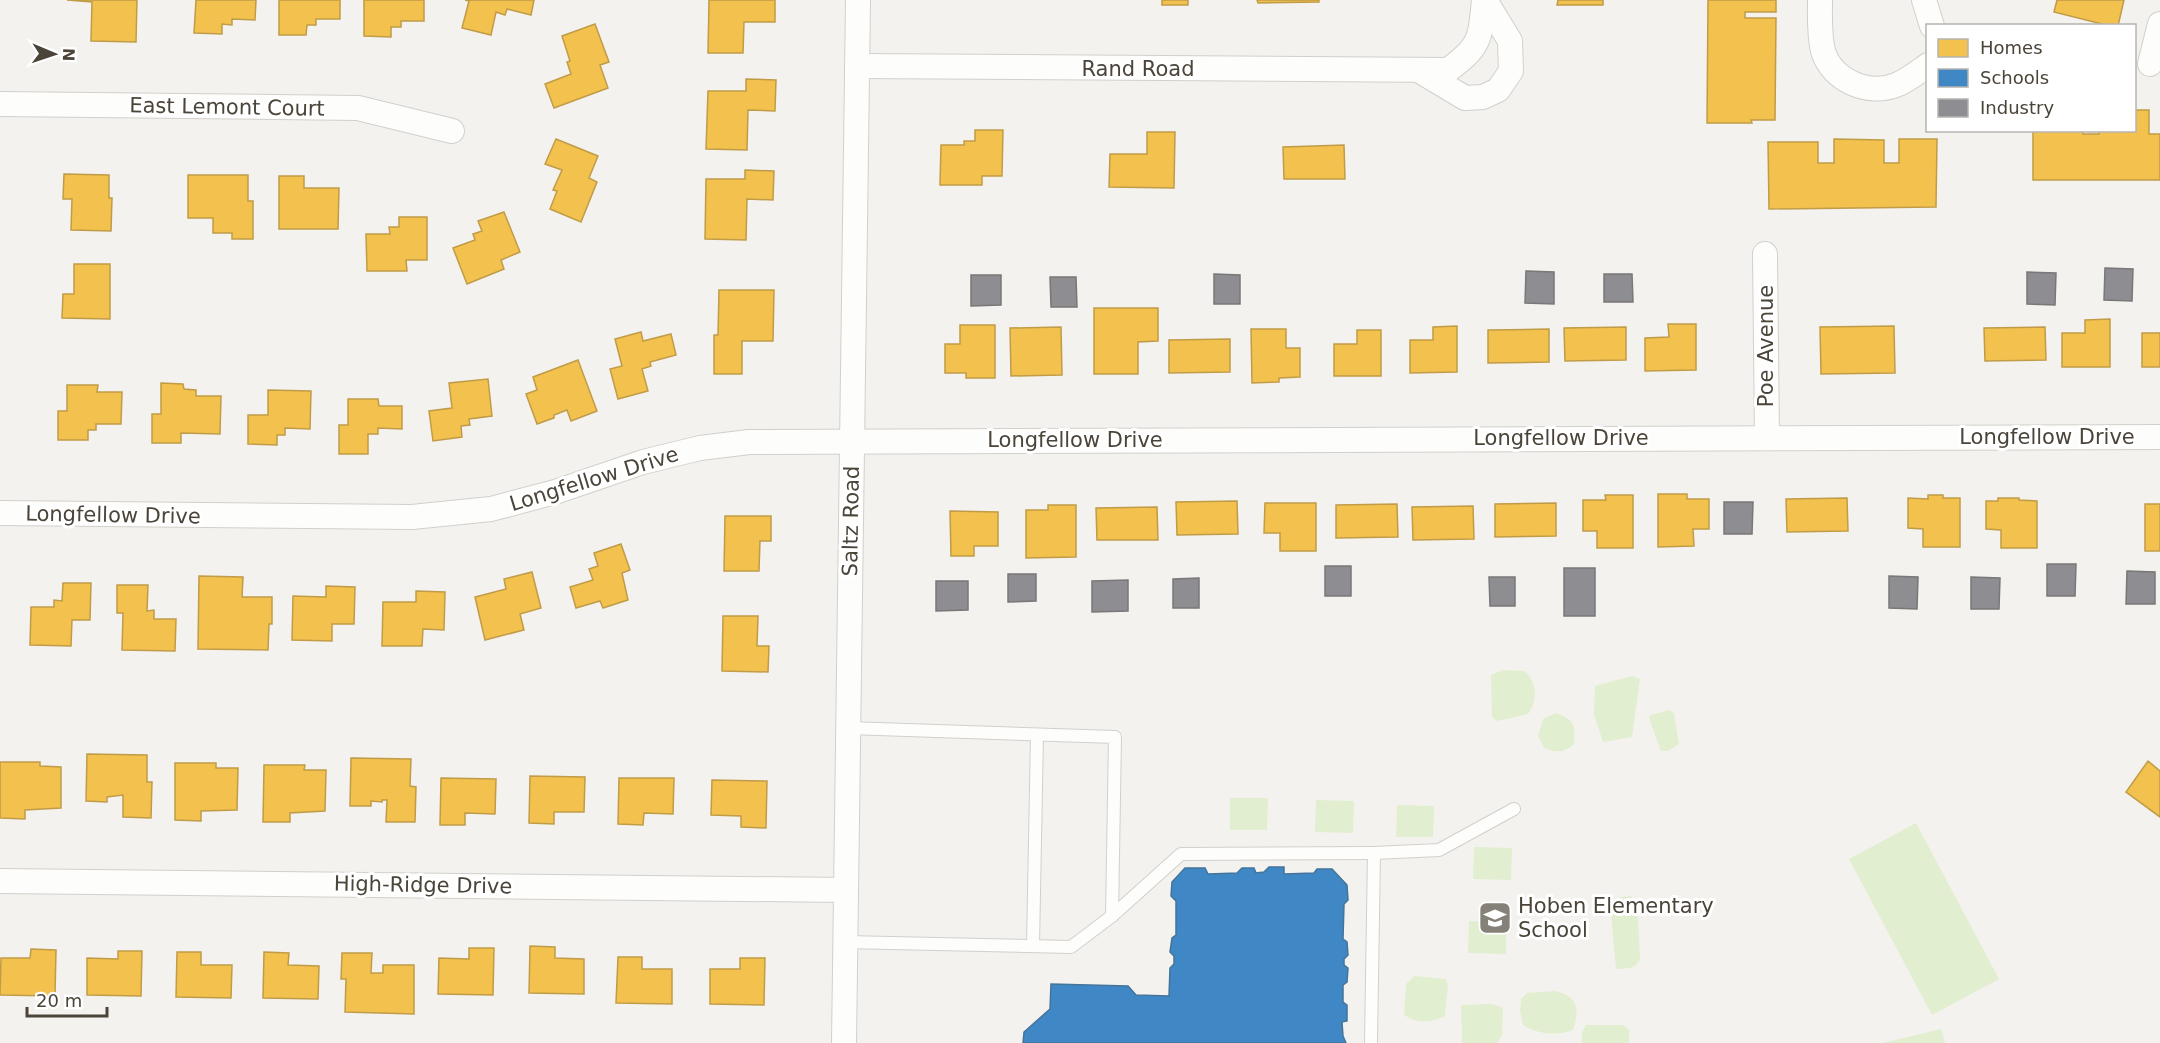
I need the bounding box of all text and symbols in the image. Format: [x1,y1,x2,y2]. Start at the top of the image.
north arrow [24,24,84,84]
legend [1926,24,2136,132]
text: Homes [1980,37,2043,58]
text: N [59,47,78,62]
street label: Rand Road [1081,57,1195,81]
text: Schools [1980,67,2049,88]
street label: East Lemont Court [129,93,325,121]
text: Industry [1980,97,2054,118]
street label: Poe Avenue [1754,285,1778,407]
street label: Longfellow Drive [1959,425,2135,449]
street label: Longfellow Drive [1473,426,1649,450]
street label: Longfellow Drive [987,428,1163,452]
street label: Longfellow Drive [507,442,681,516]
street label: Saltz Road [838,465,864,577]
street label: Longfellow Drive [25,501,201,529]
street label: High-Ridge Drive [334,871,512,899]
place label: Hoben Elementary School [1518,894,1714,942]
school or university icon: Hoben Elementary School [1477,900,1513,936]
scale bar [27,980,106,1018]
text: 20 m [36,990,82,1011]

